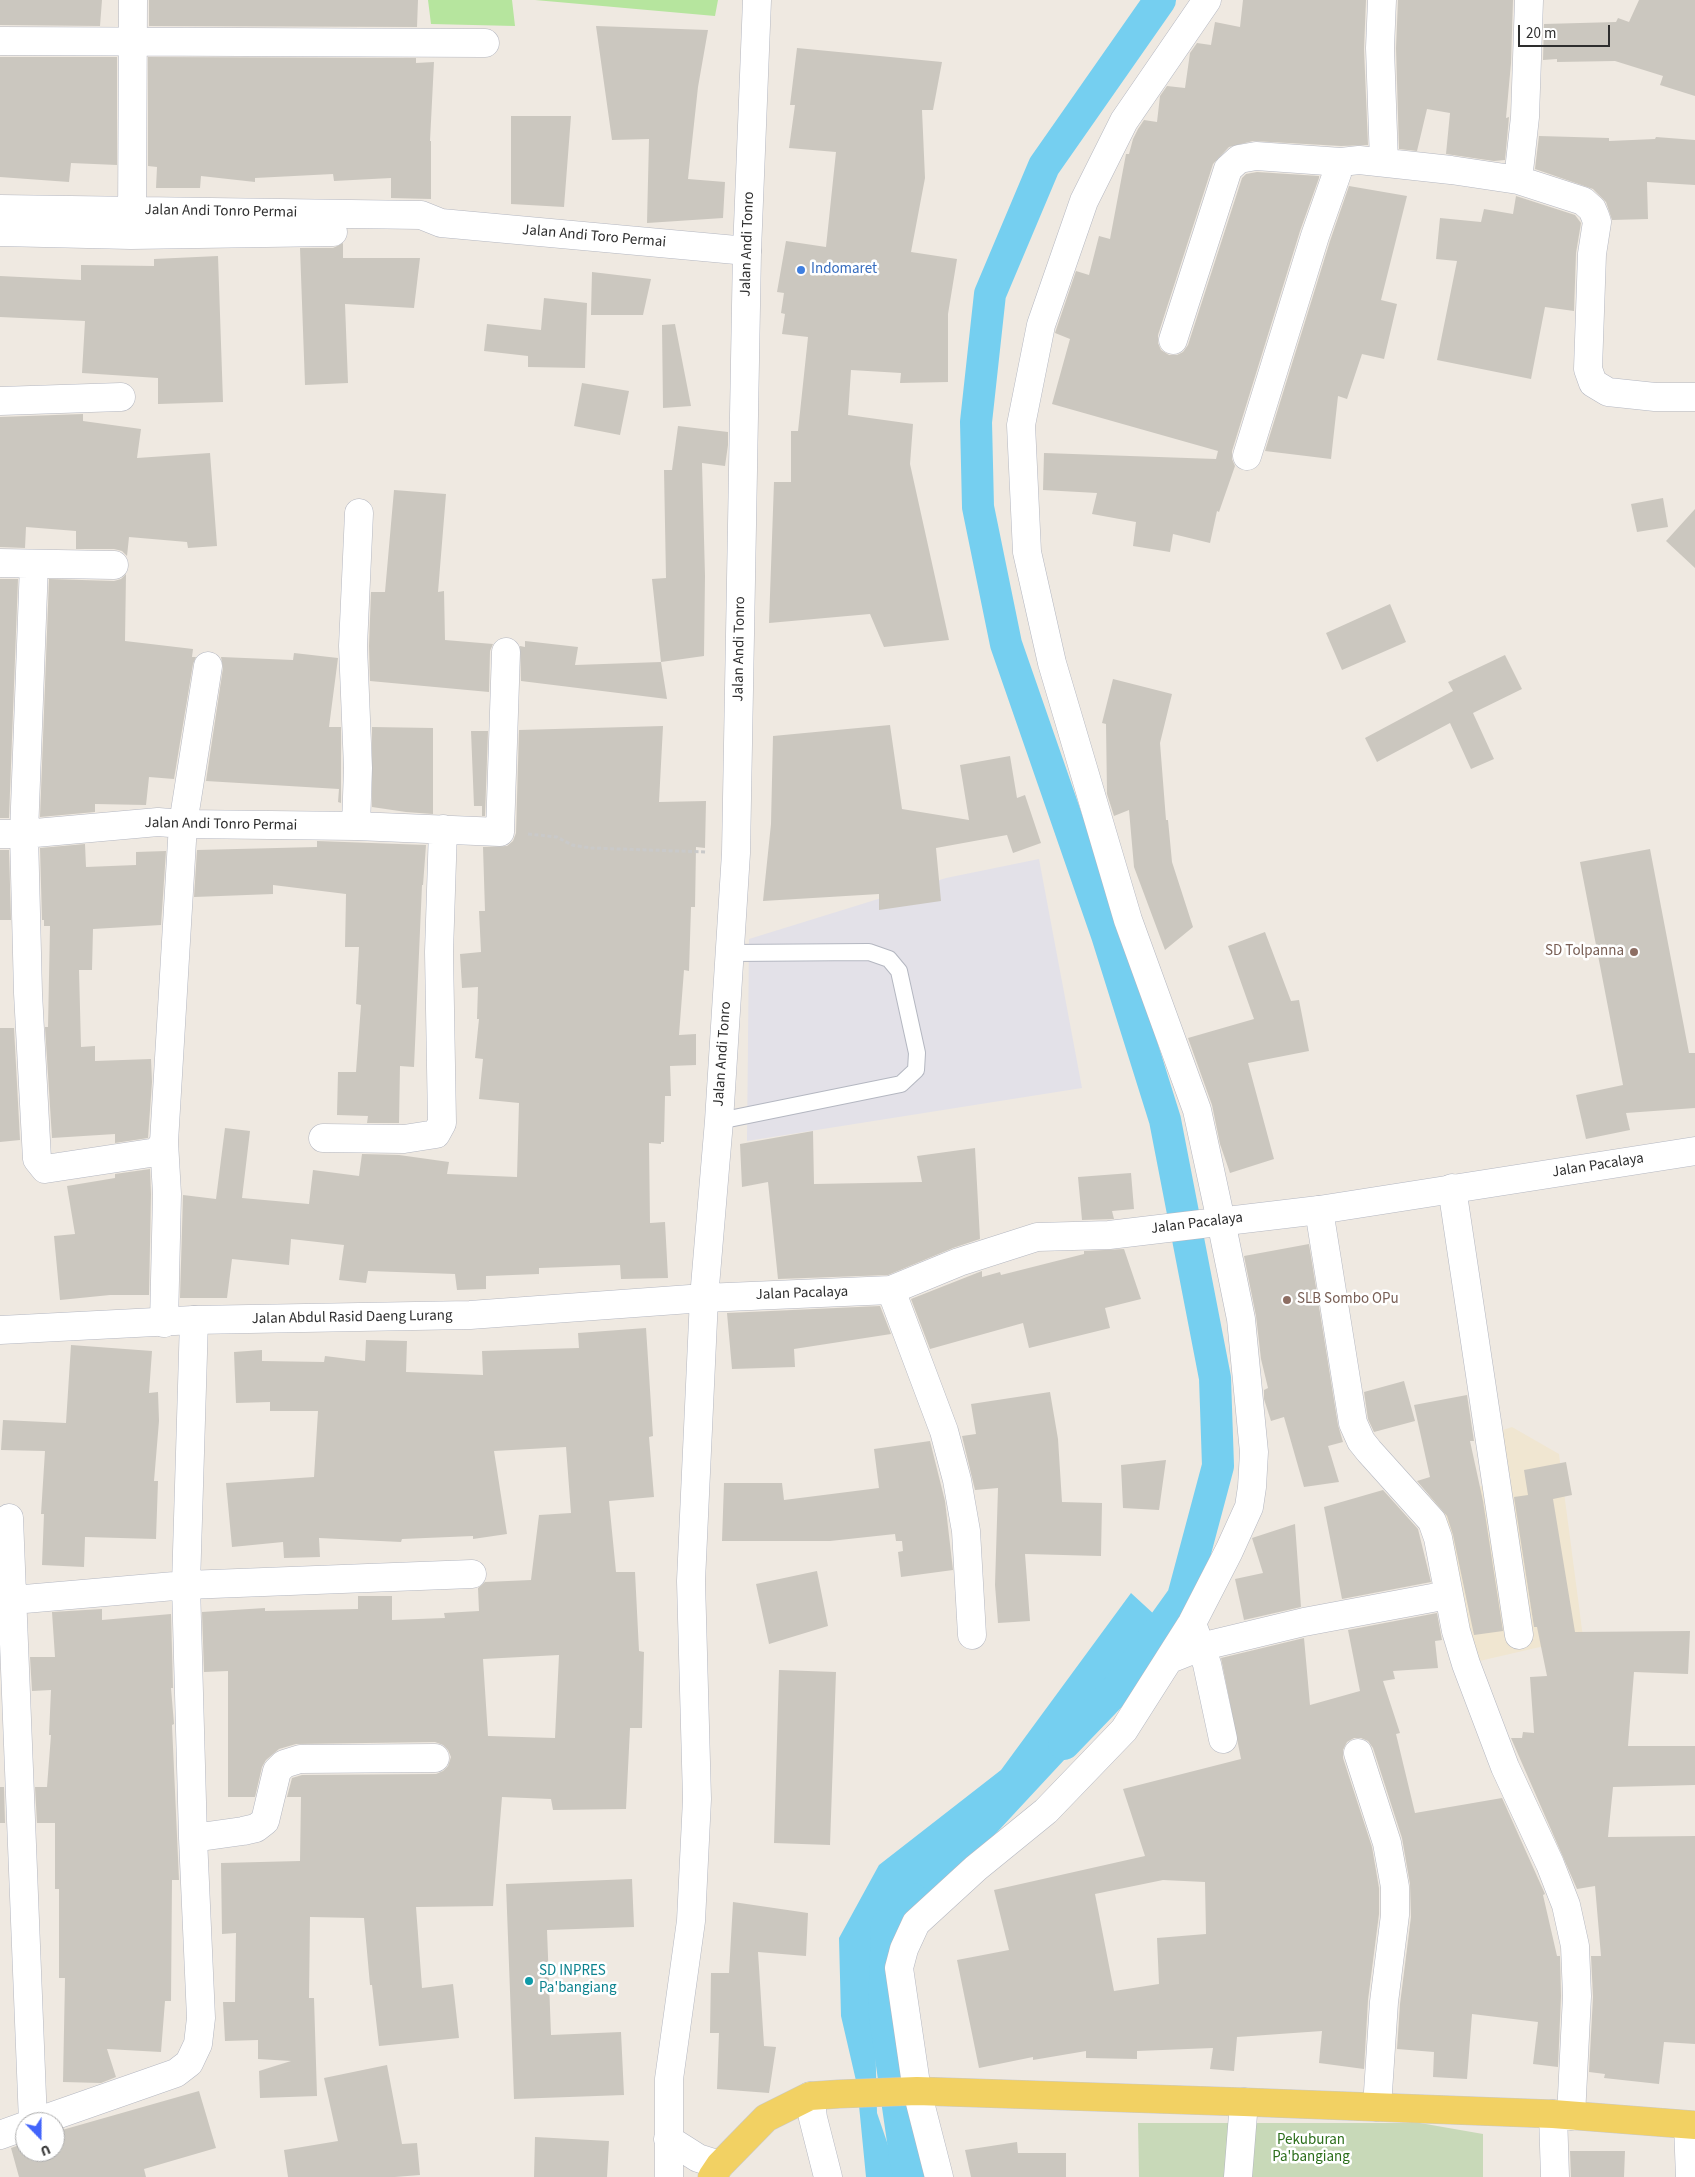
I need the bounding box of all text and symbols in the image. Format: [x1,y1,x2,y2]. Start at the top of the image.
scale bar [1520,15,1612,47]
text: 20 m [1526,23,1556,44]
street label: Jalan Andi Tonro [737,191,759,297]
street label: Jalan Andi Tonro Permai [144,202,298,222]
street label: Jalan Andi Toro Permai [521,222,667,252]
place label: Indomaret [811,261,877,279]
marker: Indomaret [795,264,807,276]
street label: Jalan Andi Tonro [730,596,750,702]
street label: Jalan Andi Tonro Permai [144,815,298,835]
place label: SD Tolpanna [1545,943,1624,961]
marker: SD Tolpanna [1628,946,1640,958]
street label: Jalan Andi Tonro [710,1001,736,1107]
street label: Jalan Pacalaya [1551,1150,1645,1182]
street label: Jalan Pacalaya [1150,1209,1244,1239]
street label: Jalan Pacalaya [755,1283,849,1305]
place label: SLB Sombo OPu [1297,1291,1399,1309]
marker: SLB Sombo OPu [1281,1294,1293,1306]
street label: Jalan Abdul Rasid Daeng Lurang [251,1307,453,1329]
place label: SD INPRES Pa'bangiang [539,1963,617,1998]
marker: SD INPRES Pa'bangiang [523,1975,535,1987]
north arrow [15,2112,65,2162]
park label: Pekuburan Pa'bangiang [1272,2132,1350,2167]
text: U [37,2139,53,2161]

